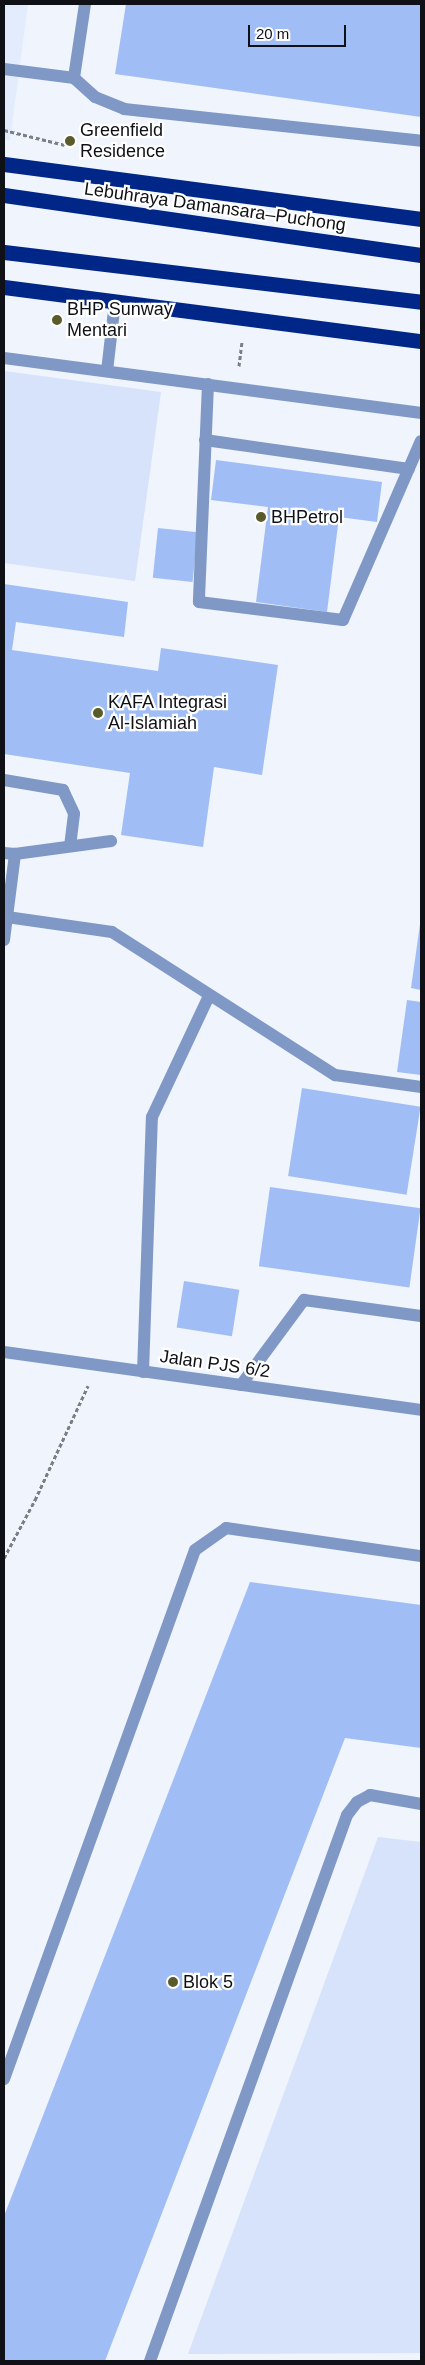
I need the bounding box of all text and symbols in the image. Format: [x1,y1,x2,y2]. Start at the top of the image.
scale bar [250,15,348,47]
text: 20 m [256,25,289,42]
place label: Greenfield Residence [80,120,165,162]
marker: Greenfield Residence [64,135,76,147]
street label: Lebuhraya Damansara–Puchong [83,178,347,236]
place label: BHP Sunway Mentari [67,299,173,342]
marker: BHP Sunway Mentari [51,314,63,326]
place label: BHPetrol [271,506,343,528]
marker: BHPetrol [255,511,267,523]
place label: KAFA Integrasi Al-Islamiah [108,692,228,734]
marker: KAFA Integrasi Al-Islamiah [92,707,104,719]
street label: Jalan PJS 6/2 [159,1346,271,1382]
place label: Blok 5 [183,1971,233,1993]
marker: Blok 5 [167,1976,179,1988]

